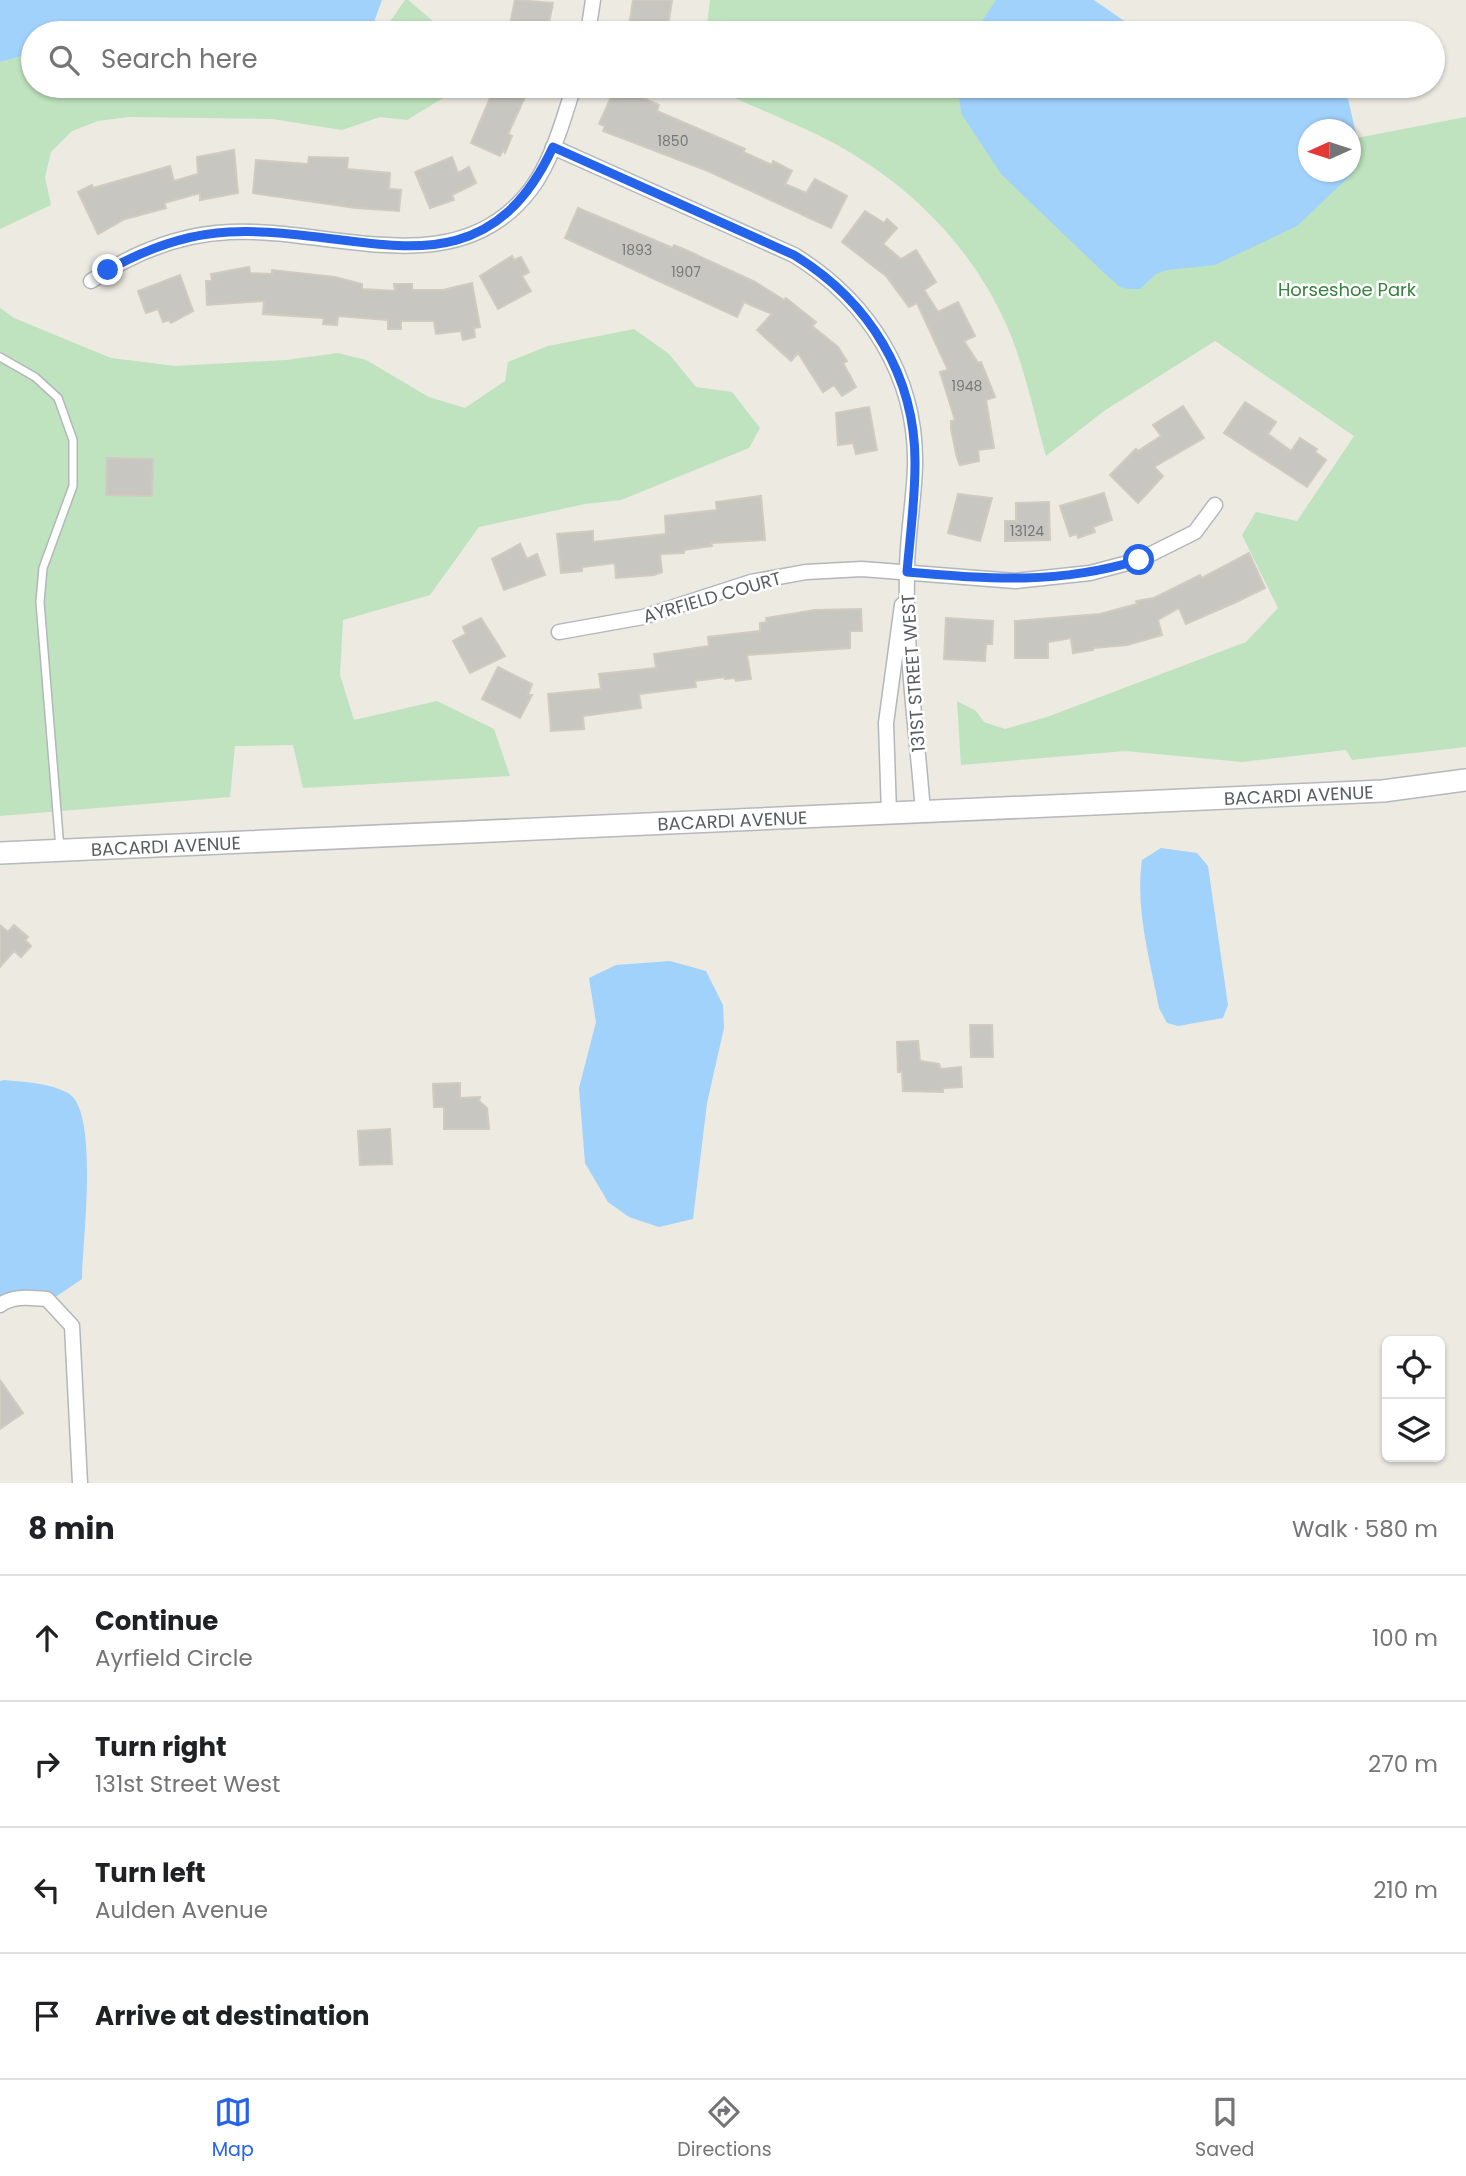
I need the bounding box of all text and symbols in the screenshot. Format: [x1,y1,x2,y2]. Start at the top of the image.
search box [21,21,1445,98]
icon: search [45,41,83,79]
text: Search here [101,41,258,77]
north arrow [1298,119,1361,182]
house number: 1850 [658,131,688,151]
house number: 1893 [622,240,652,260]
route end [92,254,123,285]
house number: 1907 [671,262,701,282]
park label: Horseshoe Park [1278,277,1417,302]
house number: 1948 [952,376,983,396]
house number: 13124 [1010,521,1044,541]
route start [1123,544,1154,575]
street label: AYRFIELD COURT [640,565,784,629]
street label: 131ST STREET WEST [895,593,931,753]
street label: BACARDI AVENUE [1223,779,1374,811]
street label: BACARDI AVENUE [657,804,808,836]
street label: BACARDI AVENUE [90,830,241,861]
map controls [1382,1336,1445,1462]
button: locate [1382,1336,1445,1399]
button: layers [1382,1399,1445,1462]
text: 8 min [28,1507,115,1550]
text: Walk · 580 m [1292,1513,1438,1545]
text: Continue [95,1603,218,1639]
icon: ahead [28,1619,66,1657]
text: 100 m [1372,1622,1438,1654]
text: Ayrfield Circle [95,1642,253,1674]
text: Turn right [95,1729,227,1765]
icon: right [28,1745,66,1783]
text: 270 m [1368,1748,1438,1780]
text: 131st Street West [95,1768,280,1800]
text: Turn left [95,1855,206,1891]
icon: left [28,1871,66,1909]
text: 210 m [1373,1874,1438,1906]
text: Aulden Avenue [95,1894,268,1926]
icon: arrive [28,1997,66,2035]
text: Arrive at destination [95,1998,370,2034]
tab: Map [212,2093,254,2164]
tab: Directions [677,2093,772,2164]
tab: Saved [1195,2093,1254,2164]

